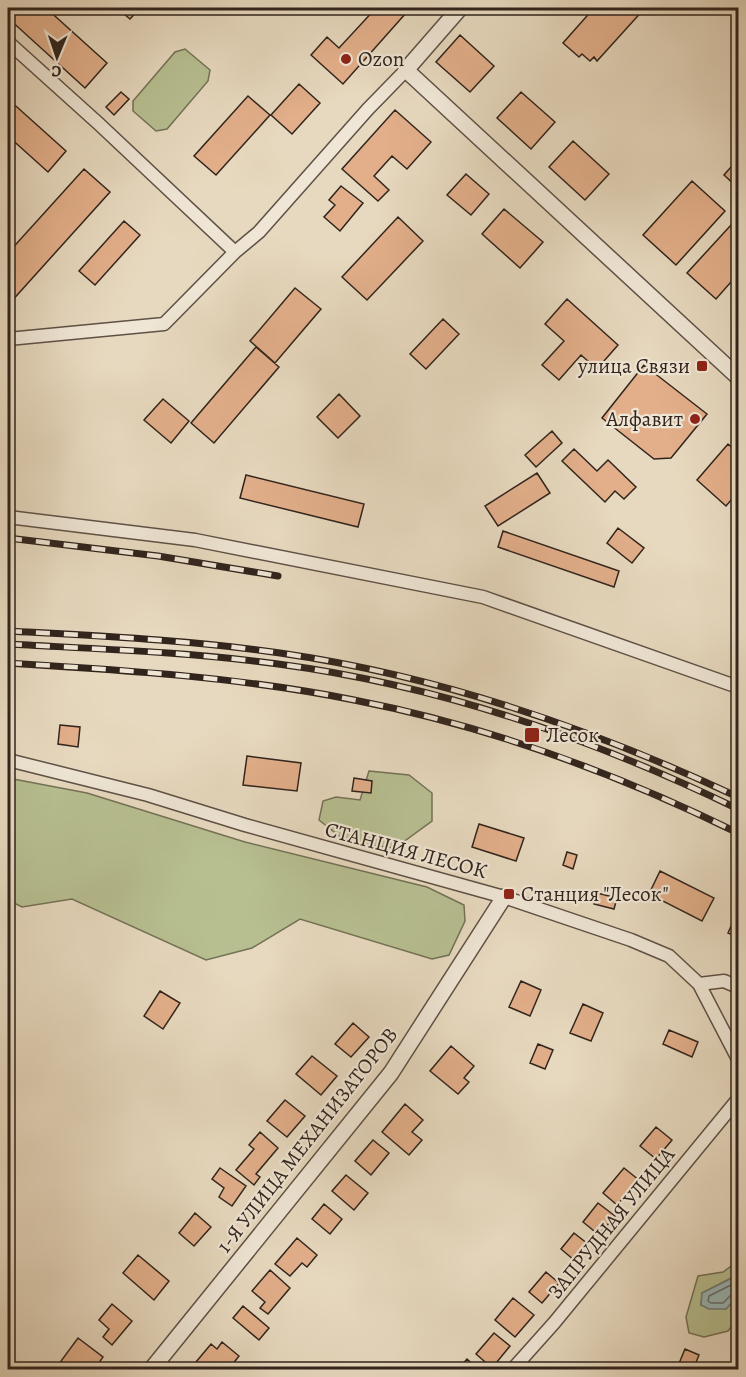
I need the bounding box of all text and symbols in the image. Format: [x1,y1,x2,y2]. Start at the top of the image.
north arrow [27,27,87,87]
place label: Ozon [358,45,404,73]
marker: Ozon [339,52,353,66]
text: С [51,60,62,82]
place label: улица Связи [577,352,690,380]
marker: улица Связи [695,359,709,373]
place label: Алфавит [605,405,683,433]
marker: Алфавит [688,412,702,426]
place label: Лесок [546,721,599,749]
marker: Лесок [523,726,541,744]
street label: СТАНЦИЯ ЛЕСОК [322,815,491,885]
place label: Станция "Лесок" [521,880,669,908]
marker: Станция "Лесок" [502,887,516,901]
street label: 1-Я УЛИЦА МЕХАНИЗАТОРОВ [210,1021,404,1259]
street label: ЗАПРУДНАЯ УЛИЦА [541,1141,681,1305]

